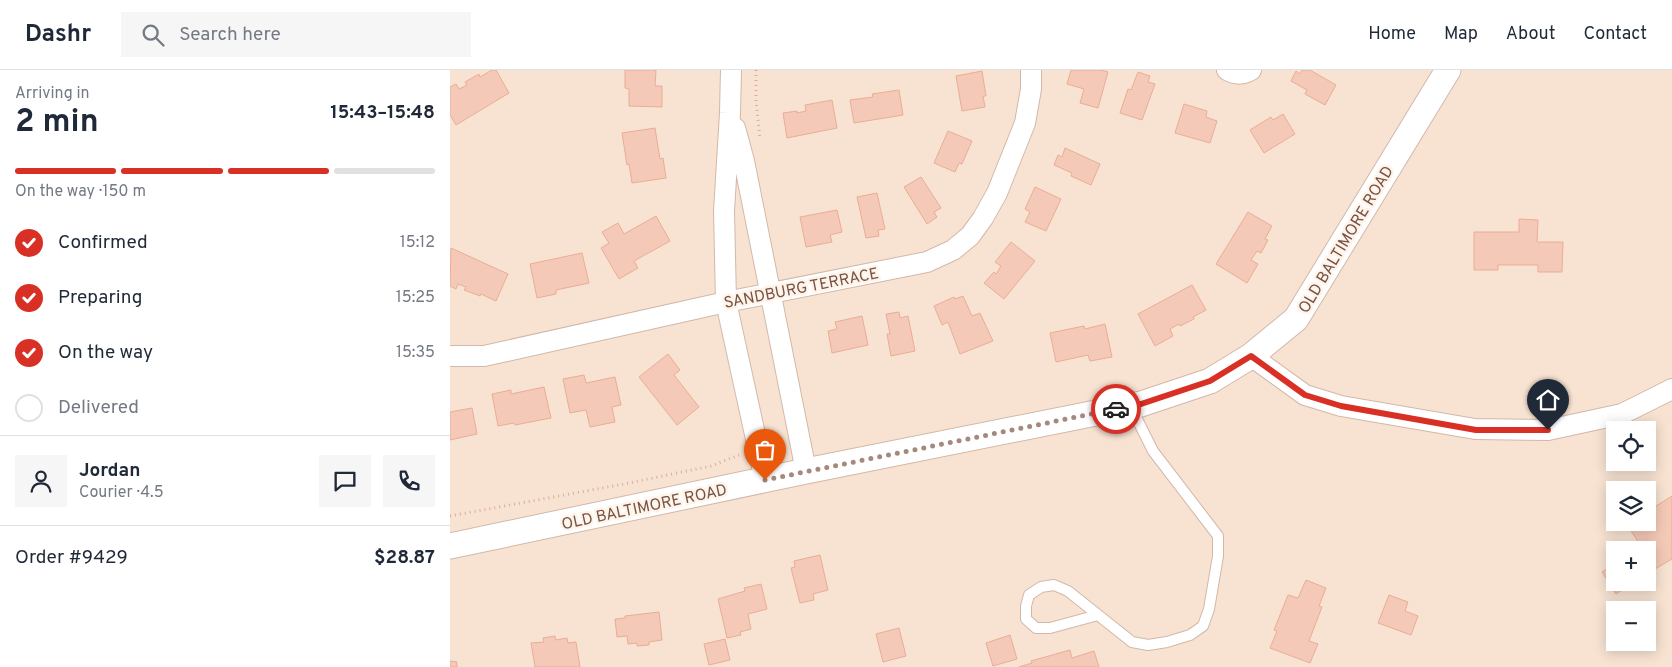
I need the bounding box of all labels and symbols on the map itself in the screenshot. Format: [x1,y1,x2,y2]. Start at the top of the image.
street label: OLD BALTIMORE ROAD [1295,163,1399,317]
street label: SANDBURG TERRACE [722,264,881,314]
pin [1527,379,1569,430]
courier [1091,384,1141,434]
pin [744,429,786,480]
street label: OLD BALTIMORE ROAD [560,481,729,535]

